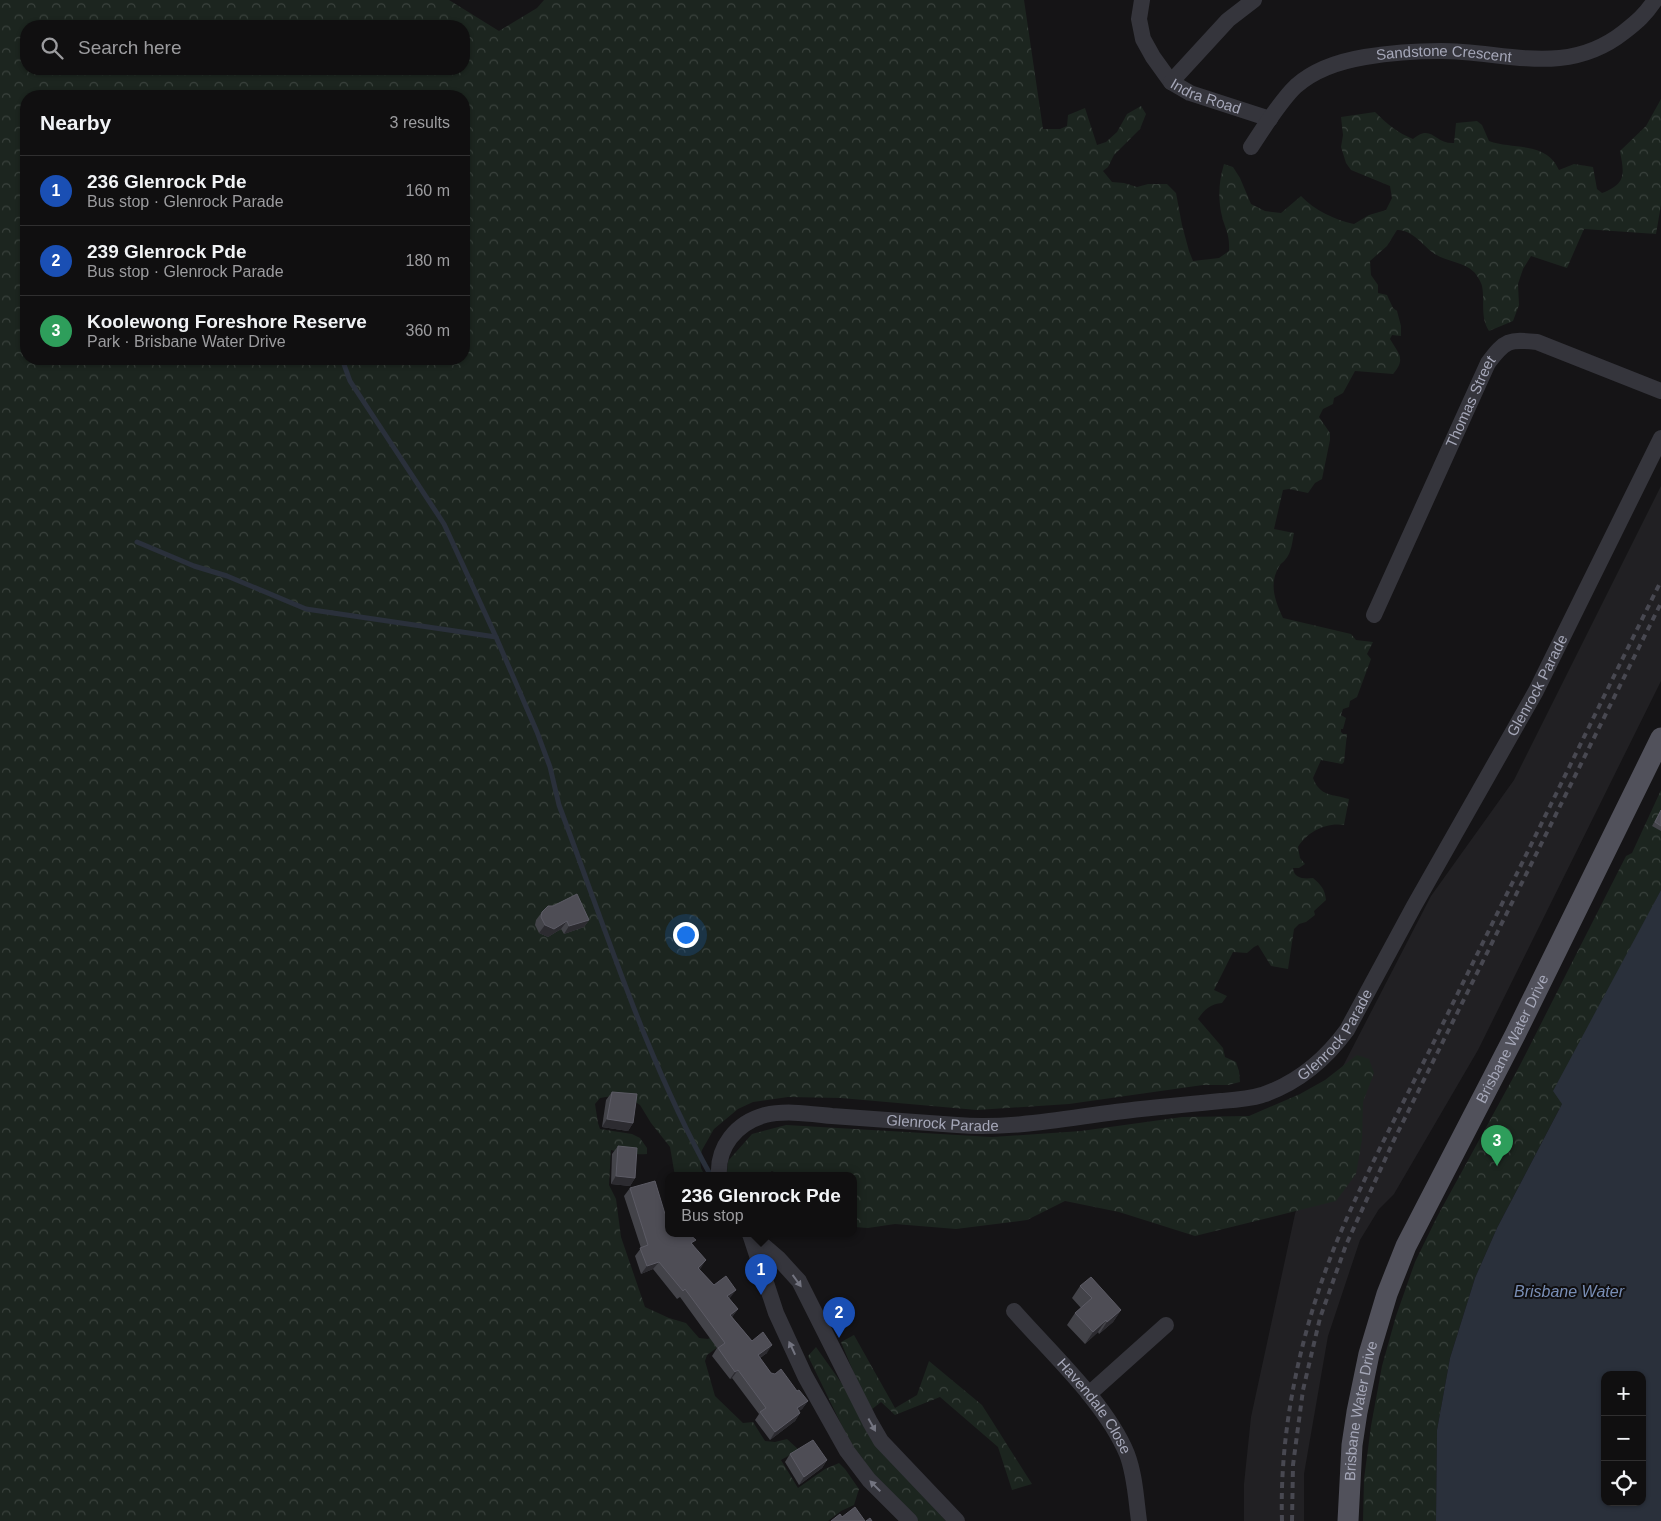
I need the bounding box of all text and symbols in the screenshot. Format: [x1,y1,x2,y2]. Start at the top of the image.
search box [20,20,470,75]
icon: search [38,34,66,62]
text: Search here [78,37,182,58]
street label: Sandstone Crescent [1375,42,1513,65]
street label: Indra Road [1168,75,1243,117]
text: Nearby [40,111,111,134]
text: 3 results [390,114,450,131]
text: 236 Glenrock Pde [87,171,246,192]
text: 1 [52,182,60,199]
text: 160 m [406,182,450,199]
text: Bus stop · Glenrock Parade [87,193,284,210]
text: 239 Glenrock Pde [87,241,246,262]
text: 2 [52,252,60,269]
text: 180 m [406,252,450,269]
text: Bus stop · Glenrock Parade [87,263,284,280]
text: Koolewong Foreshore Reserve [87,311,367,332]
text: 3 [52,322,60,339]
text: 360 m [406,322,450,339]
text: Park · Brisbane Water Drive [87,333,286,350]
street label: Thomas Street [1442,351,1499,450]
street label: Glenrock Parade [1503,632,1571,739]
your location [673,922,699,948]
street label: Brisbane Water Drive [1472,971,1552,1106]
street label: Glenrock Parade [1294,986,1375,1084]
street label: Glenrock Parade [886,1111,999,1134]
pin: 3 [1481,1125,1513,1166]
popup [665,1172,857,1237]
text: 236 Glenrock Pde [681,1185,841,1206]
text: Bus stop [681,1207,744,1224]
pin: 1 [745,1254,777,1295]
one-way arrow [792,1274,802,1288]
water label: Brisbane Water [1514,1283,1625,1300]
pin: 2 [823,1297,855,1338]
street label: Brisbane Water Drive [1341,1339,1380,1482]
one-way arrow [788,1341,796,1355]
street label: Havendale Close [1054,1355,1135,1456]
map controls [1601,1371,1646,1506]
button: + [1601,1371,1646,1416]
button: − [1601,1416,1646,1461]
one-way arrow [868,1418,876,1432]
button: locate [1601,1461,1646,1506]
one-way arrow [870,1481,882,1493]

